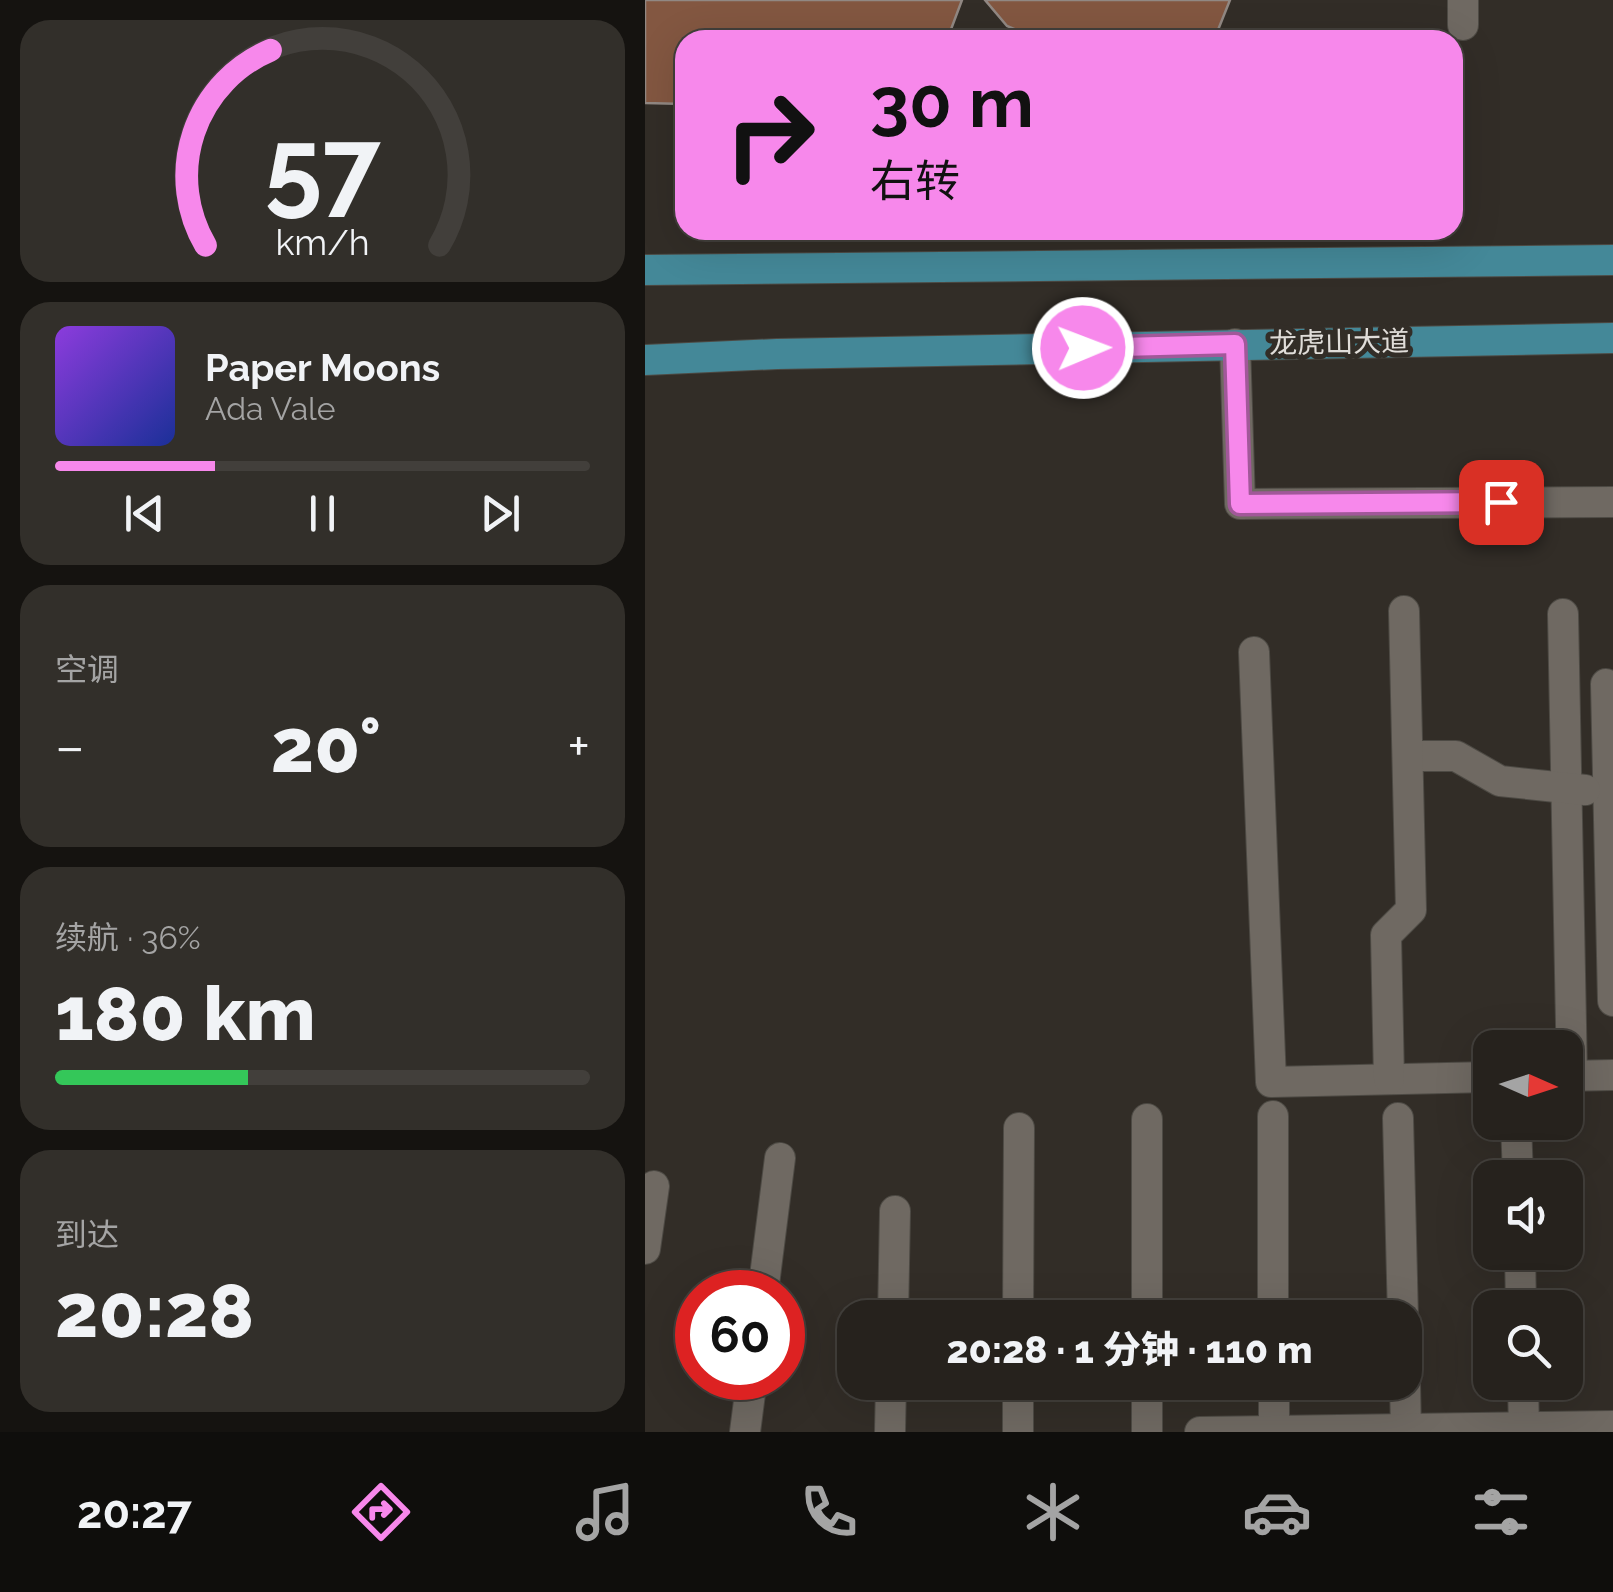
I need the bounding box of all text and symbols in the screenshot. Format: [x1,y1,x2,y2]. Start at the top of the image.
text: 30 m [870,61,1034,143]
icon: right [705,70,835,200]
text: 57 [265,105,381,227]
text: 右转 [870,155,960,208]
text: km/h [275,221,370,263]
position arrow [1031,296,1135,400]
street label: 龙虎山大道 [1269,325,1409,360]
text: Paper Moons [205,345,440,390]
text: Ada Vale [205,390,336,427]
pin [1459,460,1544,545]
icon: arrive [1474,475,1529,530]
icon: previous [117,486,172,541]
icon: pause [295,486,350,541]
icon: next [473,486,528,541]
text: 空调 [55,651,119,688]
text: 20° [271,701,381,790]
text: − [55,714,85,779]
text: + [567,714,590,779]
text: 续航 · 36% [55,919,201,956]
text: 180 km [55,969,316,1058]
north arrow [1473,1030,1583,1140]
map controls [1473,1030,1583,1400]
button: sound [1473,1160,1583,1270]
text: 到达 [55,1216,119,1253]
text: 20:28 [55,1266,254,1355]
speed limit sign: 60 [675,1270,805,1400]
button: search [1473,1290,1583,1400]
text: 20:28 · 1 分钟 · 110 m [946,1327,1313,1372]
icon: directions [346,1477,416,1547]
icon: music [570,1477,640,1547]
icon: phone [794,1477,864,1547]
icon: climate [1018,1477,1088,1547]
icon: car [1242,1477,1312,1547]
icon: filters [1466,1477,1536,1547]
text: 20:27 [77,1486,192,1539]

